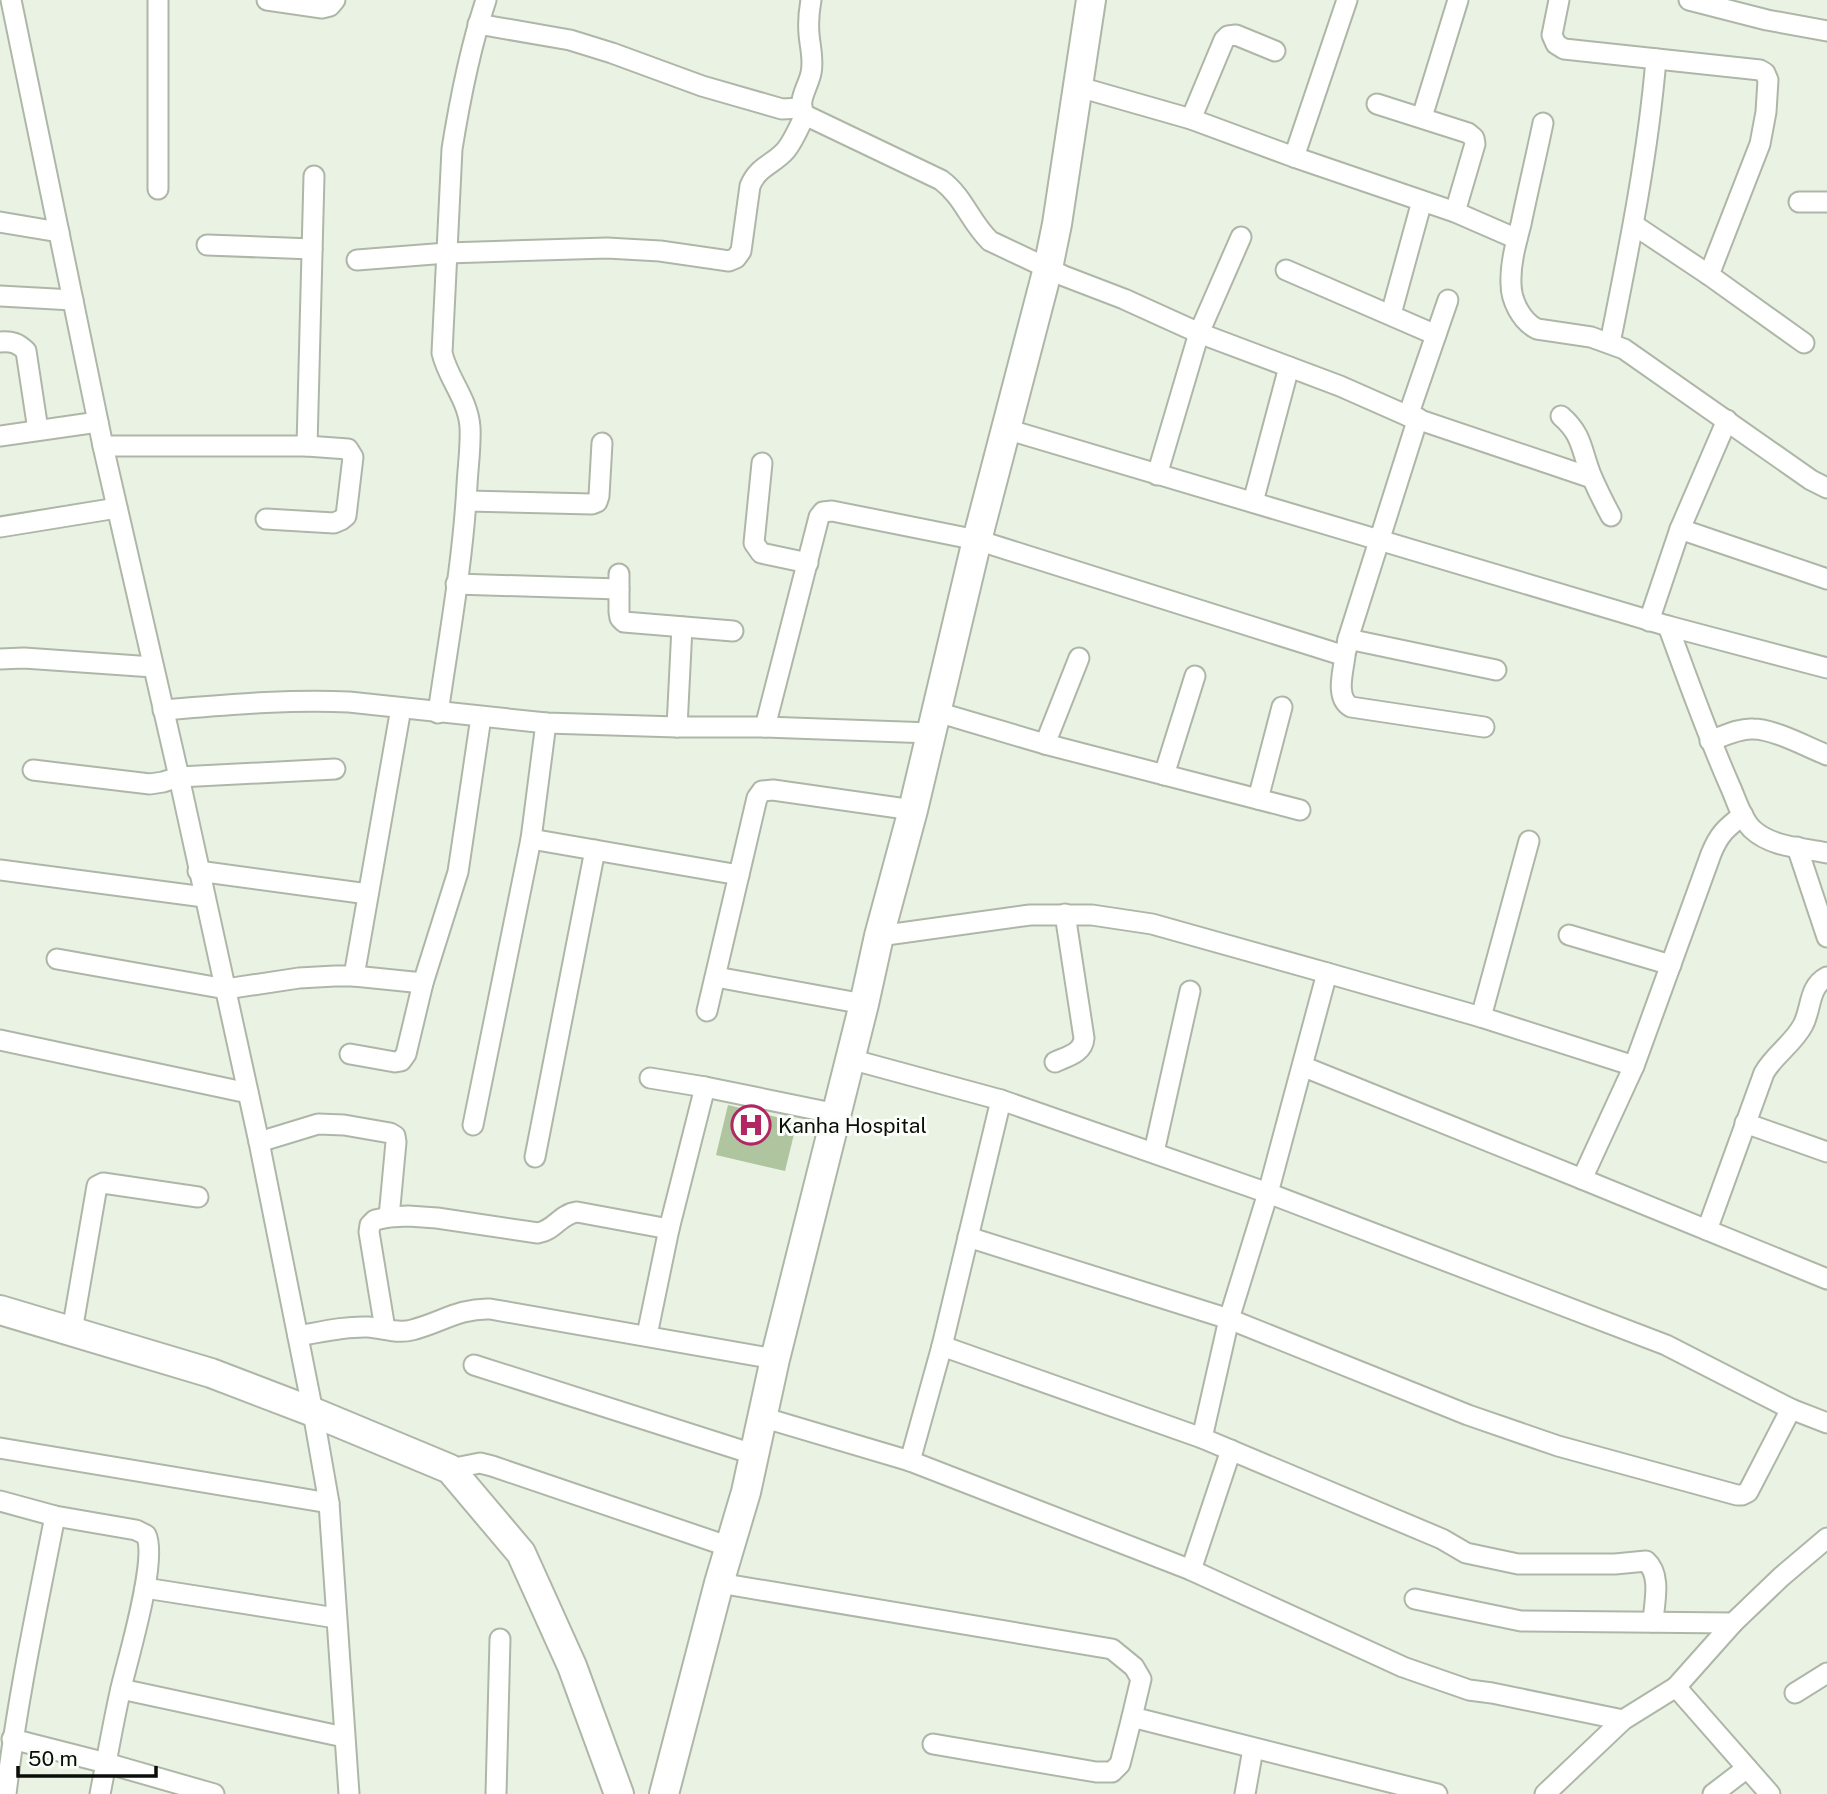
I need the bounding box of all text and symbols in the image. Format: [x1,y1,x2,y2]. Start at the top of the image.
hospital icon: Kanha Hospital [730,1104,772,1146]
place label: Kanha Hospital [778,1113,927,1138]
scale bar [18,1734,156,1778]
text: 50 m [28,1746,78,1771]

